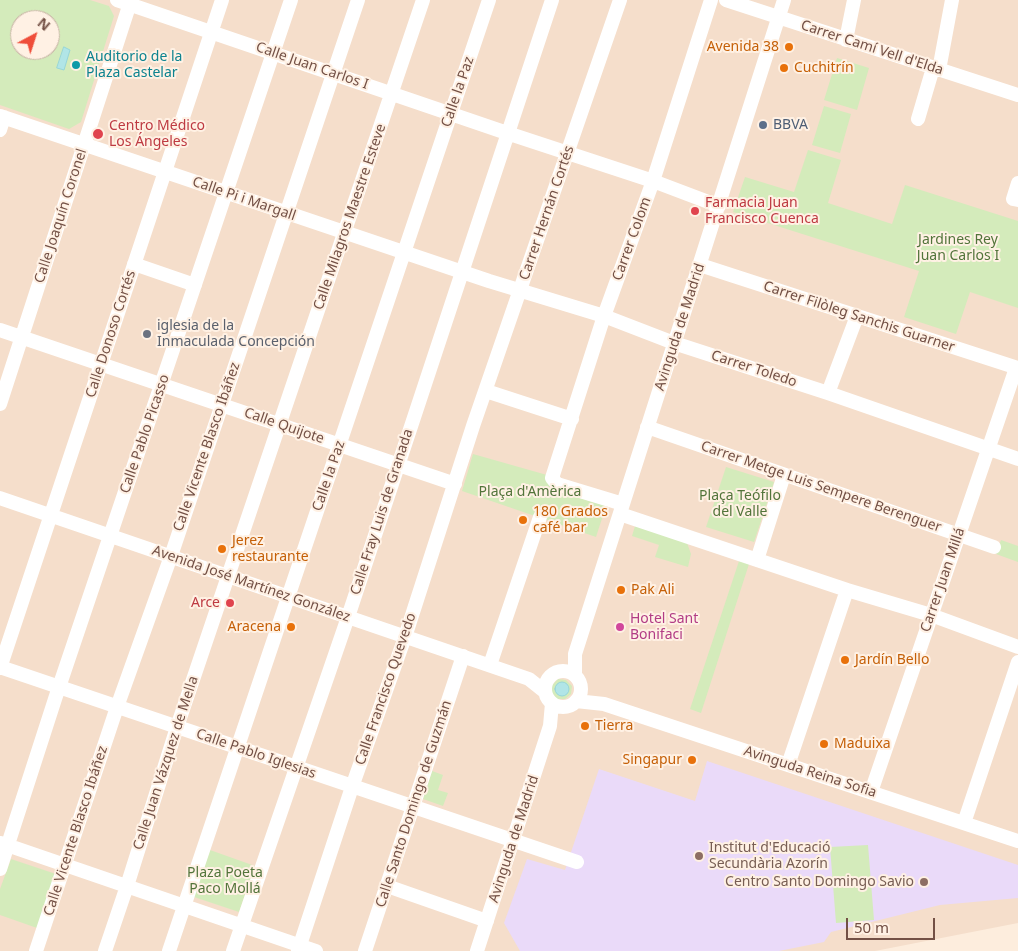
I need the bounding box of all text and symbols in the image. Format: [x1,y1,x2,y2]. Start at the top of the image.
north arrow [10,10,60,60]
text: N [34,13,55,35]
street label: Carrer Camí Vell d'Elda [799,17,945,79]
street label: Calle Juan Carlos I [254,39,370,93]
place label: Avenida 38 [707,39,779,55]
marker: Avenida 38 [783,41,795,53]
place label: Auditorio de la Plaza Castelar [86,49,182,82]
street label: Calle la Paz [438,55,478,129]
marker: Auditorio de la Plaza Castelar [70,59,82,71]
place label: Cuchitrín [794,60,854,76]
marker: Cuchitrín [778,62,790,74]
place label: BBVA [773,117,808,133]
place label: Centro Médico Los Ángeles [109,118,205,150]
marker: BBVA [757,119,769,131]
street label: Calle Milagros Maestre Esteve [310,122,390,312]
marker: Centro Médico Los Ángeles [91,127,105,141]
street label: Carrer Hernán Cortés [516,144,578,282]
street label: Calle Joaquín Coronel [31,147,91,285]
street label: Calle Pi i Margall [190,173,298,225]
street label: Carrer Colom [609,195,655,283]
place label: Farmacia Juan Francisco Cuenca [705,195,819,228]
marker: Farmacia Juan Francisco Cuenca [689,205,701,217]
park label: Jardines Rey Juan Carlos I [917,232,999,264]
street label: Avinguda de Madrid [651,261,709,393]
street label: Calle Donoso Cortés [82,268,140,400]
street label: Carrer Filòleg Sanchis Guarner [761,278,957,356]
place label: iglesia de la Inmaculada Concepción [157,318,315,351]
marker: iglesia de la Inmaculada Concepción [141,328,153,340]
street label: Carrer Toledo [709,347,799,391]
street label: Calle Vicente Blasco Ibáñez [170,360,244,534]
street label: Calle Pablo Picasso [117,372,173,496]
street label: Calle Quijote [242,404,326,448]
street label: Calle Fray Luis de Granada [347,427,417,597]
street label: Carrer Metge Luis Sempere Berenguer [699,438,943,536]
street label: Calle la Paz [309,439,349,513]
park label: Plaça d'Amèrica [479,484,581,500]
park label: Plaça Teófilo del Valle [699,488,781,520]
place label: 180 Grados café bar [533,504,608,536]
marker: 180 Grados café bar [517,514,529,526]
street label: Carrer Juan Millá [917,526,969,634]
place label: Jerez restaurante [232,533,309,566]
street label: Avenida José Martínez González [150,542,352,626]
marker: Jerez restaurante [216,543,228,555]
place label: Pak Ali [631,582,675,598]
marker: Pak Ali [615,584,627,596]
place label: Arce [191,595,220,611]
marker: Arce [224,597,236,609]
street label: Calle Francisco Quevedo [352,611,420,767]
place label: Hotel Sant Bonifaci [630,611,698,644]
place label: Aracena [228,619,281,635]
marker: Aracena [285,621,297,633]
marker: Hotel Sant Bonifaci [614,621,626,633]
place label: Jardín Bello [855,652,929,668]
marker: Jardín Bello [839,654,851,666]
street label: Calle Juan Vázquez de Mella [130,674,202,852]
street label: Calle Santo Domingo de Guzmán [373,698,455,910]
place label: Tierra [595,718,633,734]
marker: Tierra [579,720,591,732]
street label: Calle Pablo Iglesias [194,726,318,782]
place label: Maduixa [834,736,891,752]
marker: Maduixa [818,738,830,750]
street label: Avinguda Reina Sofia [742,743,878,801]
street label: Calle Vicente Blasco Ibáñez [41,744,111,918]
place label: Singapur [623,752,682,768]
marker: Singapur [686,754,698,766]
street label: Avinguda de Madrid [485,773,543,905]
place label: Institut d'Educació Secundària Azorín [709,840,830,872]
marker: Institut d'Educació Secundària Azorín [693,850,705,862]
park label: Plaza Poeta Paco Mollá [187,865,263,898]
place label: Centro Santo Domingo Savio [725,874,914,890]
marker: Centro Santo Domingo Savio [918,876,930,888]
scale bar [848,908,937,940]
text: 50 m [854,917,889,937]

